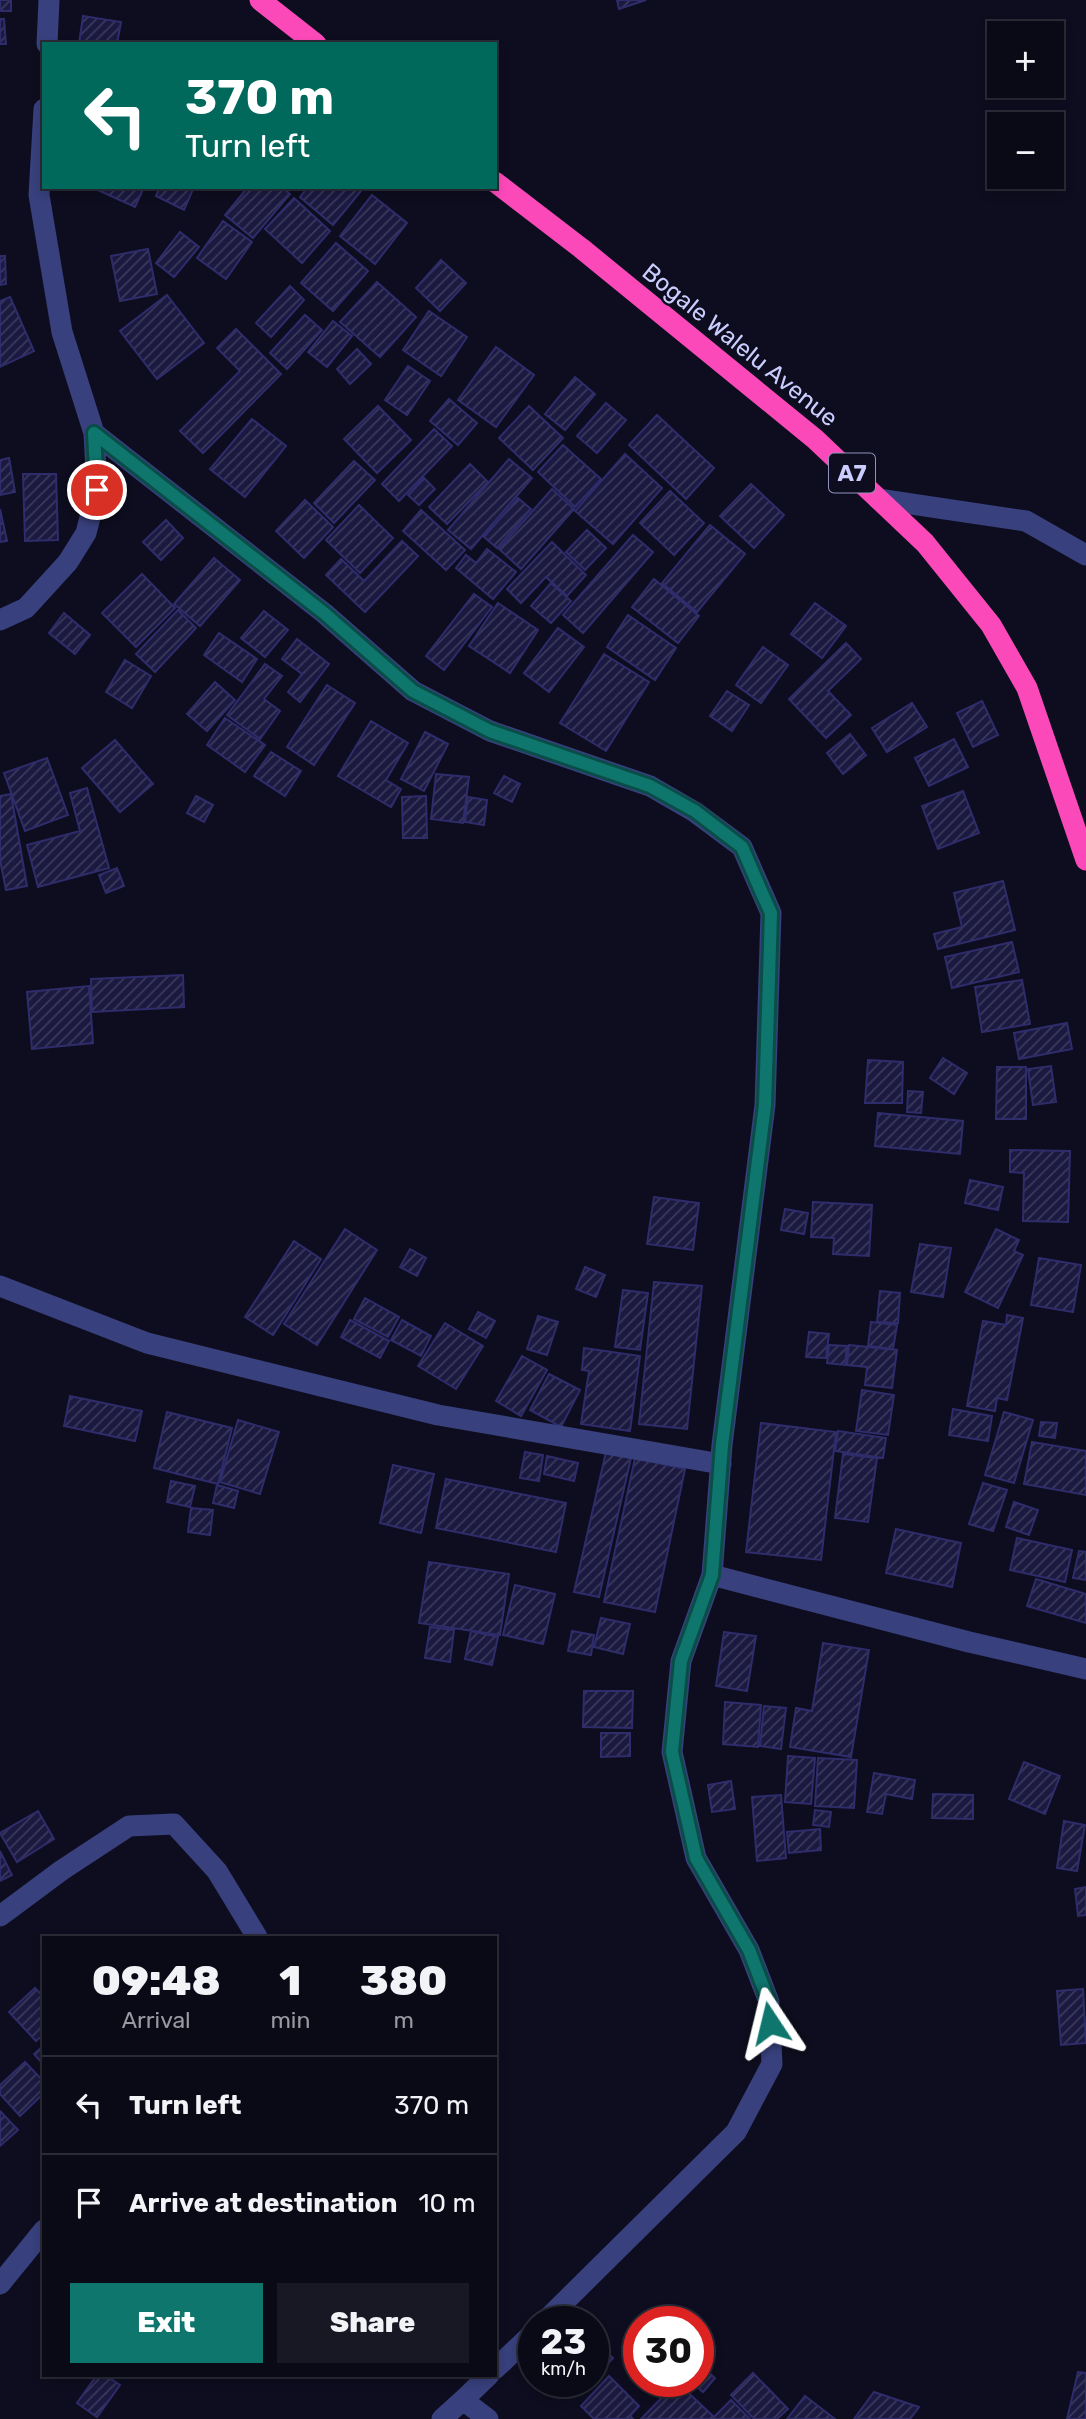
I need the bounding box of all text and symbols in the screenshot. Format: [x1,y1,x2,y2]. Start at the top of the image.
map controls [987,21,1064,189]
button: + [987,21,1064,98]
text: 370 m [185,68,334,126]
icon: left [70,70,161,161]
button: − [987,112,1064,189]
text: Turn left [185,127,310,165]
street label: Bogale Walelu Avenue [637,258,843,432]
road number: A7 [829,453,875,492]
pin [67,460,127,520]
icon: arrive [78,471,116,509]
text: 09:48 [92,1956,221,2006]
text: 1 [279,1956,301,2006]
text: 380 [360,1956,447,2006]
position arrow [733,1986,807,2060]
text: Arrival [122,2006,191,2034]
text: min [270,2006,310,2034]
text: m [393,2006,414,2034]
icon: left [70,2086,108,2124]
text: Turn left [129,2090,241,2121]
text: 370 m [394,2090,469,2121]
icon: arrive [70,2184,108,2222]
text: Arrive at destination [129,2188,397,2219]
text: 10 m [418,2188,476,2219]
button: Exit [70,2283,263,2363]
button: Share [277,2283,469,2363]
speed limit sign: 30 [623,2306,714,2397]
text: 23 [541,2321,586,2363]
text: km/h [541,2358,586,2380]

